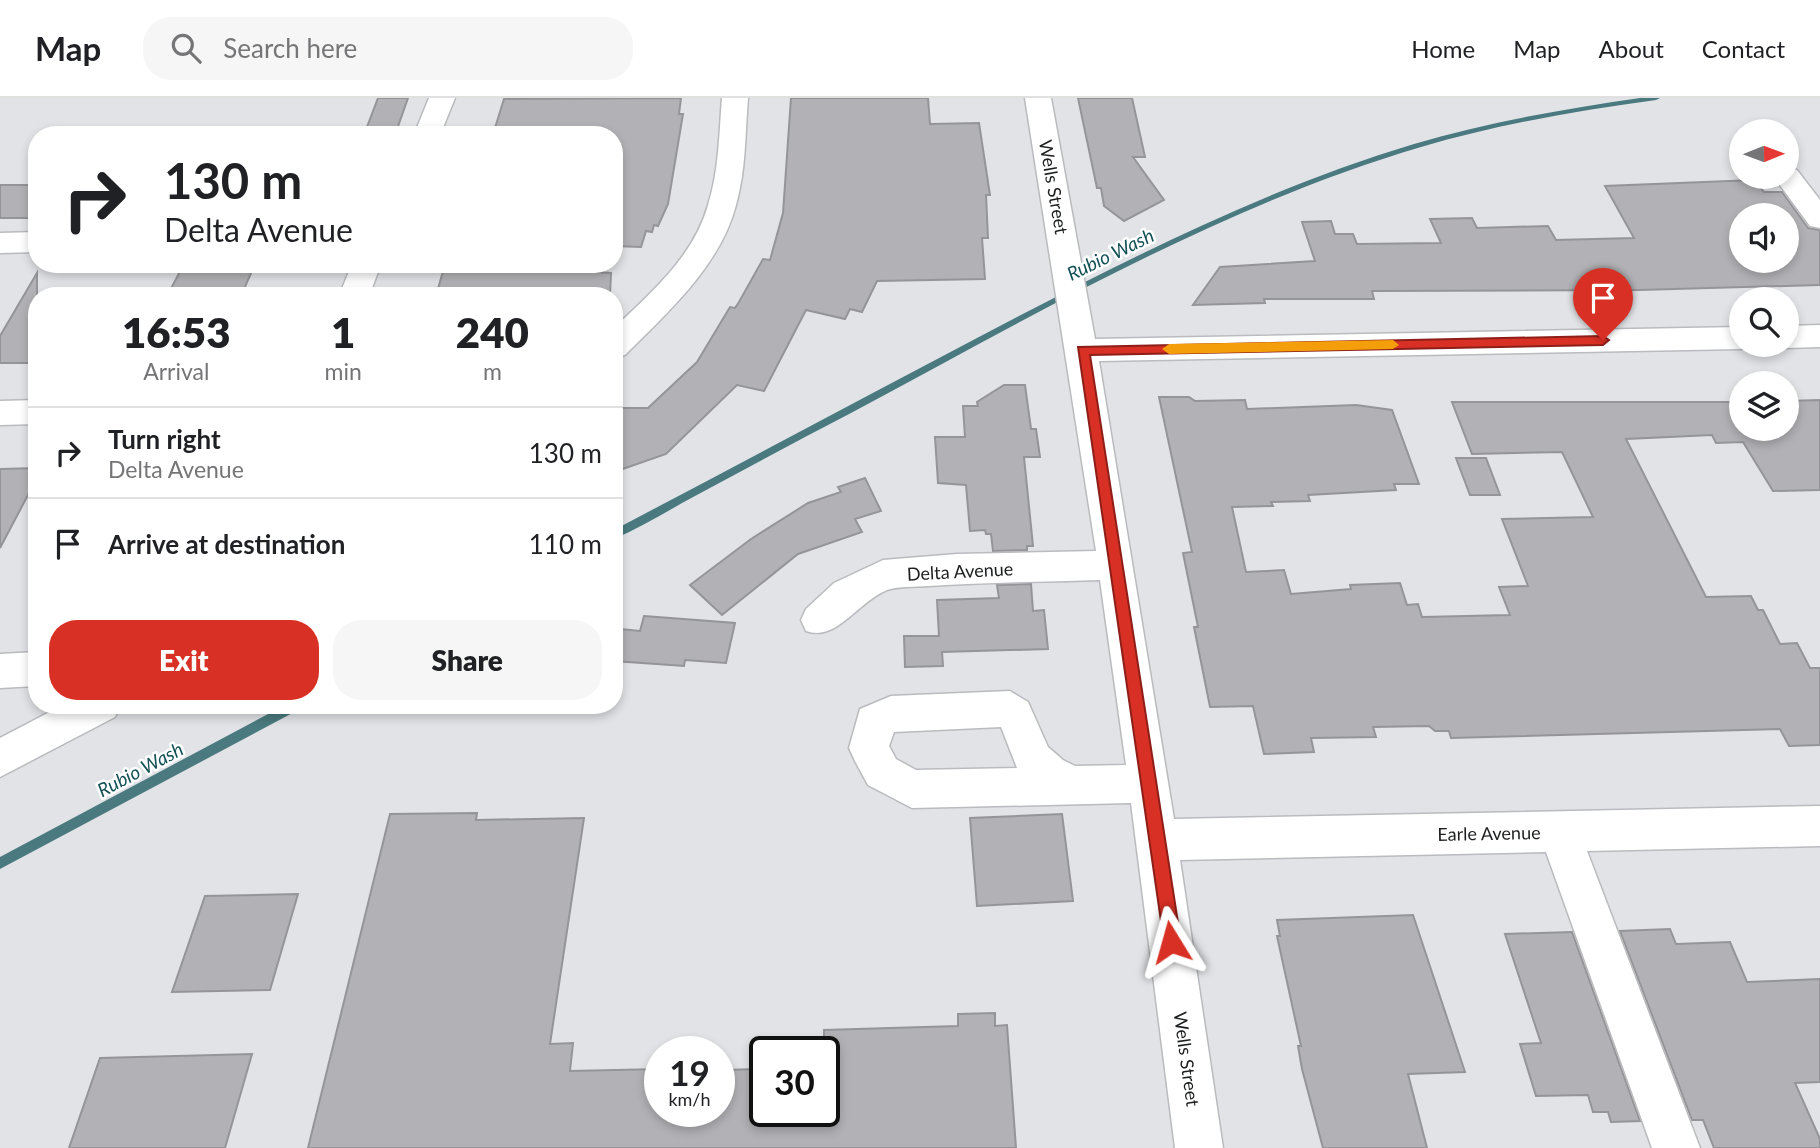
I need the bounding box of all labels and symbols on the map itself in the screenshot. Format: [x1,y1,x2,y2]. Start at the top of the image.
north arrow [1729,119,1799,189]
street label: Wells Street [1035,138,1073,236]
water label: Rubio Wash [1063,223,1157,285]
pin [1573,268,1633,340]
street label: Delta Avenue [906,557,1014,585]
water label: Rubio Wash [93,737,187,801]
street label: Earle Avenue [1437,821,1541,845]
position arrow [1134,905,1208,979]
street label: Wells Street [1169,1010,1205,1108]
speed limit sign: 30 [749,1036,840,1127]

